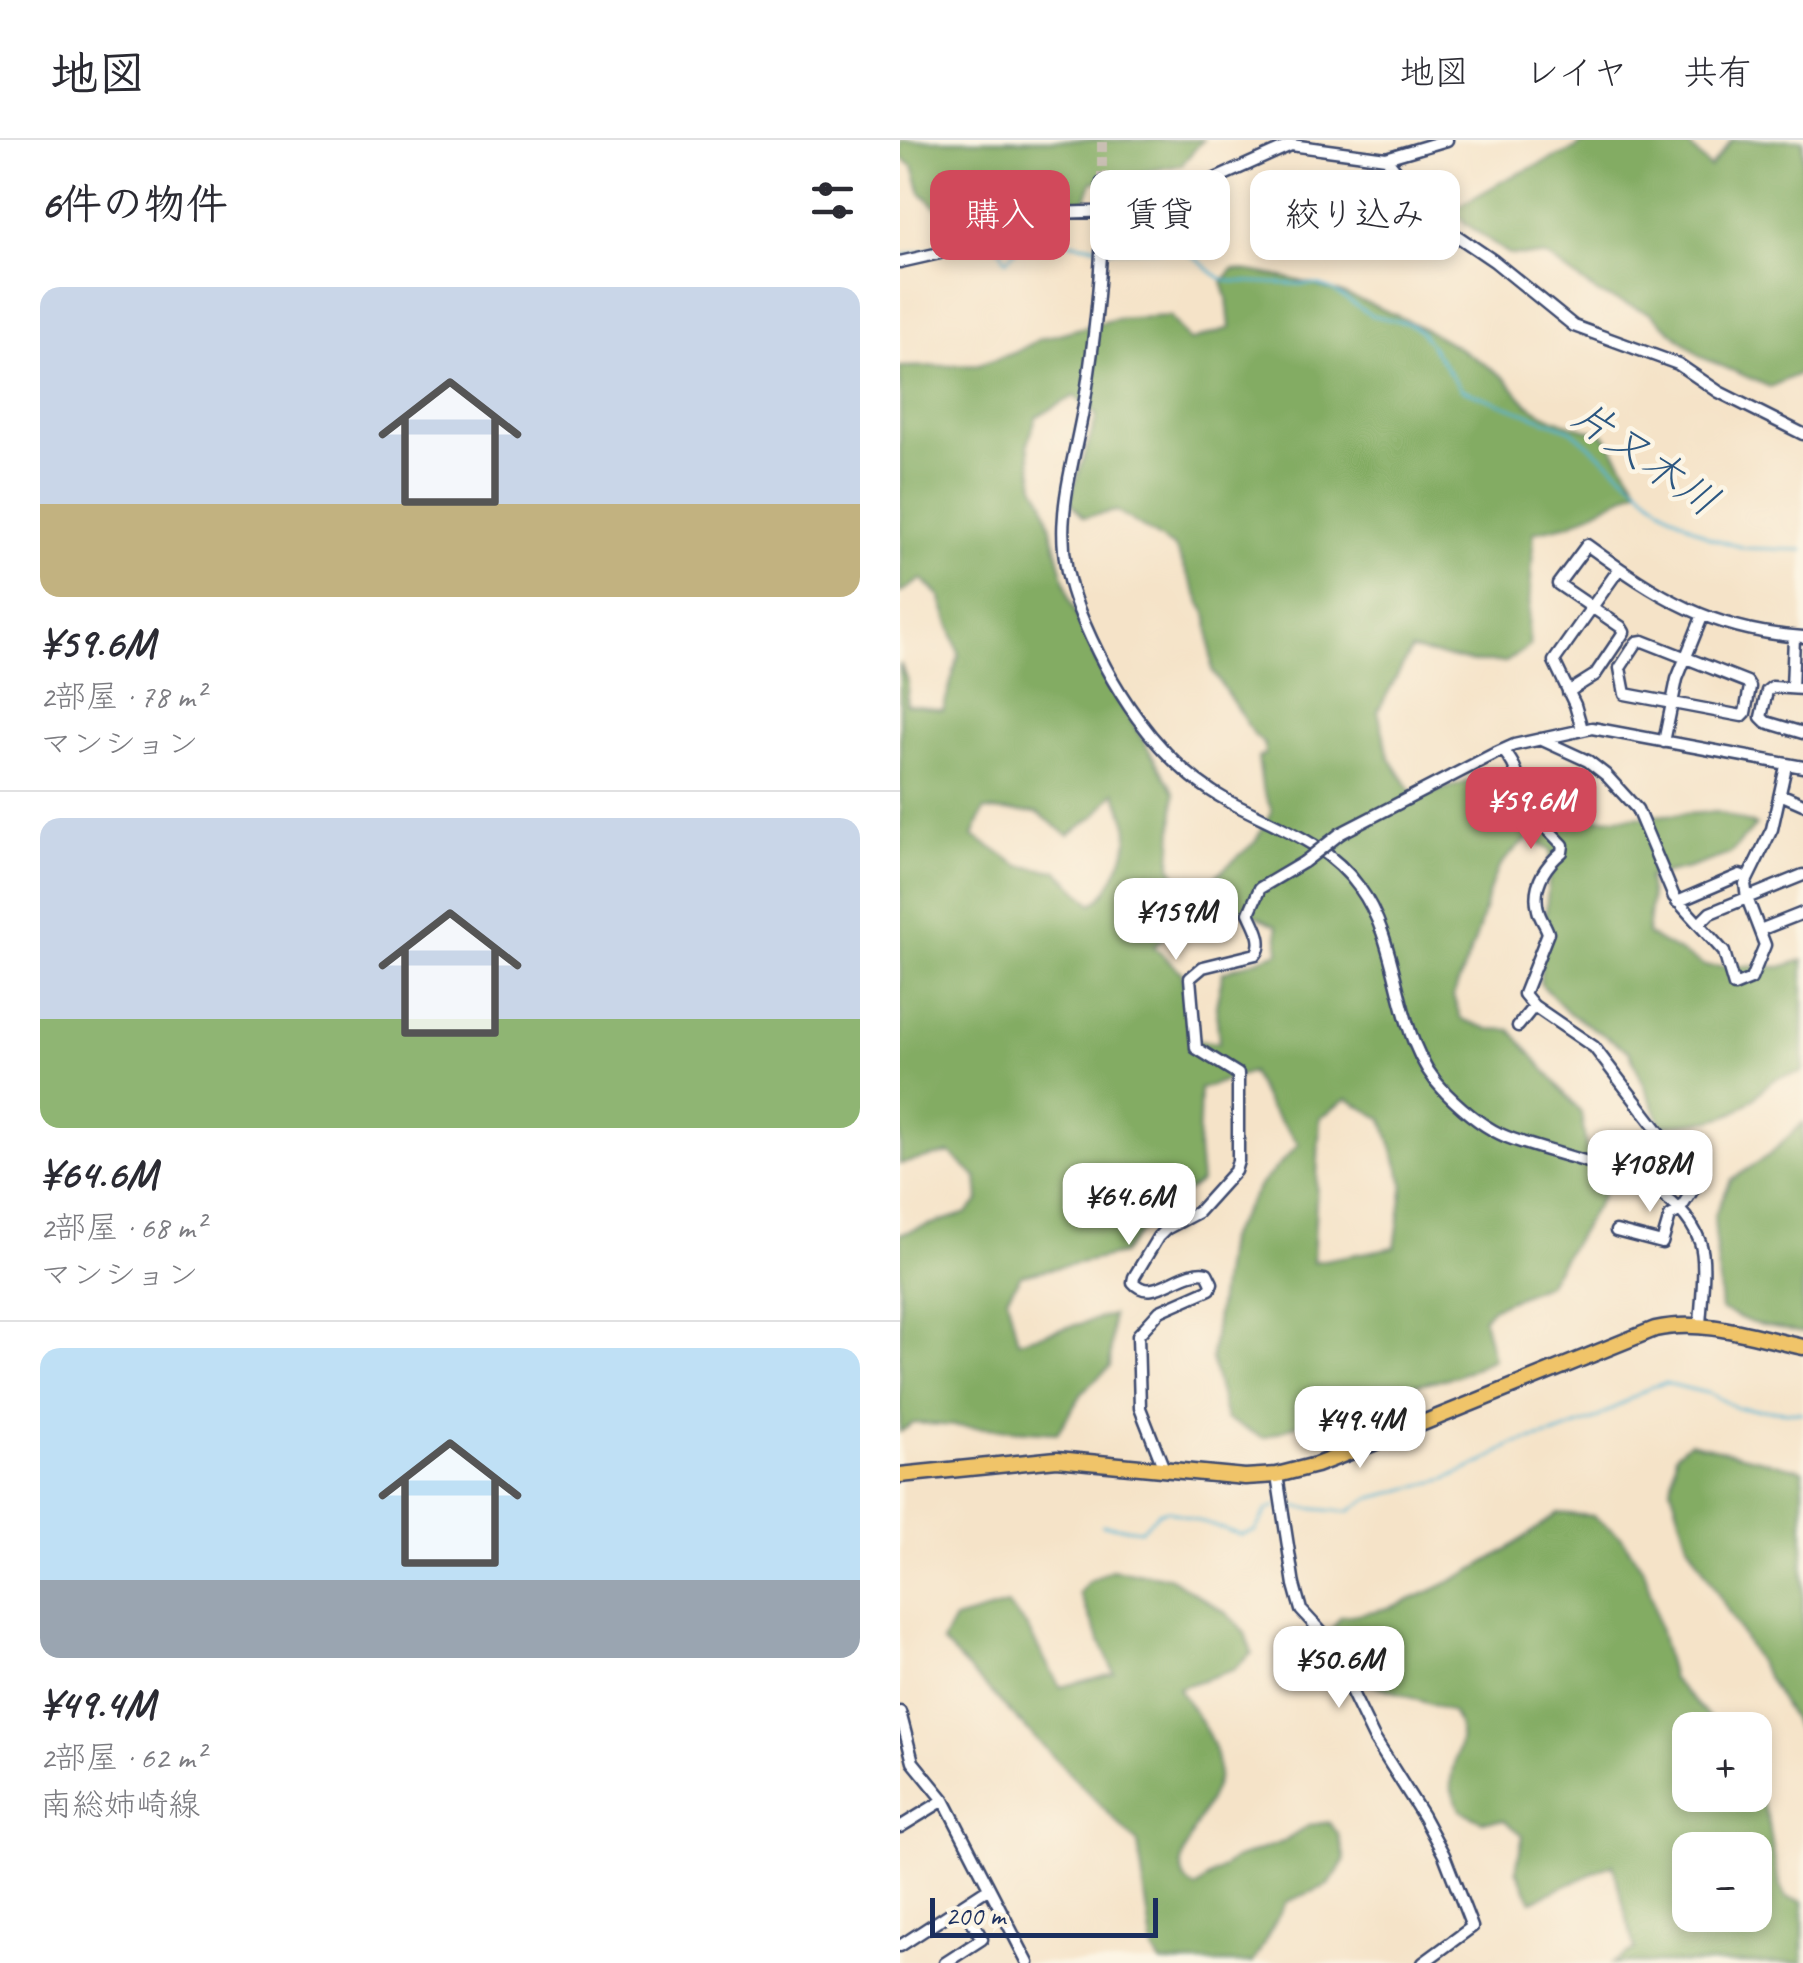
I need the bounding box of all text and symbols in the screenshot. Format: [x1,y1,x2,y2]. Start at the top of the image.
text: 地図 [50,44,146,104]
text: 地図 [1399,50,1469,95]
text: レイヤ [1524,50,1628,95]
text: 共有 [1683,50,1753,95]
chip: 購入 [930,170,1070,260]
chip: 賃貸 [1090,170,1230,260]
chip: 絞り込み [1250,170,1460,260]
icon: filters [805,173,860,228]
text: 6件の物件 [40,178,228,231]
icon: home [360,352,540,532]
water label: 片又木川 [1561,388,1729,528]
text: ¥59.6M [40,617,154,670]
text: 2部屋 · 78 m² [40,676,205,717]
text: マンション [40,723,199,764]
pin: ¥59.6M [1450,767,1612,852]
text: ¥59.6M [1487,779,1575,820]
pin: ¥159M [1106,878,1246,963]
icon: home [360,883,540,1063]
text: ¥159M [1136,890,1216,931]
pin: ¥108M [1580,1130,1720,1215]
text: ¥108M [1610,1142,1690,1183]
text: ¥64.6M [40,1148,156,1201]
pin: ¥64.6M [1048,1163,1210,1248]
text: ¥64.6M [1085,1175,1173,1216]
text: 2部屋 · 68 m² [40,1207,205,1248]
text: マンション [40,1254,199,1295]
pin: ¥49.4M [1279,1386,1441,1471]
text: ¥49.4M [1317,1398,1403,1439]
icon: home [360,1413,540,1593]
pin: ¥50.6M [1258,1626,1420,1711]
text: ¥50.6M [1295,1638,1383,1679]
text: ¥49.4M [40,1678,154,1731]
map controls [1672,1712,1772,1932]
button: + [1672,1712,1772,1812]
text: 2部屋 · 62 m² [40,1737,205,1778]
text: 南総姉崎線 [40,1784,200,1825]
button: − [1672,1832,1772,1932]
scale bar [930,1893,1158,1938]
text: 200 m [945,1898,1005,1933]

